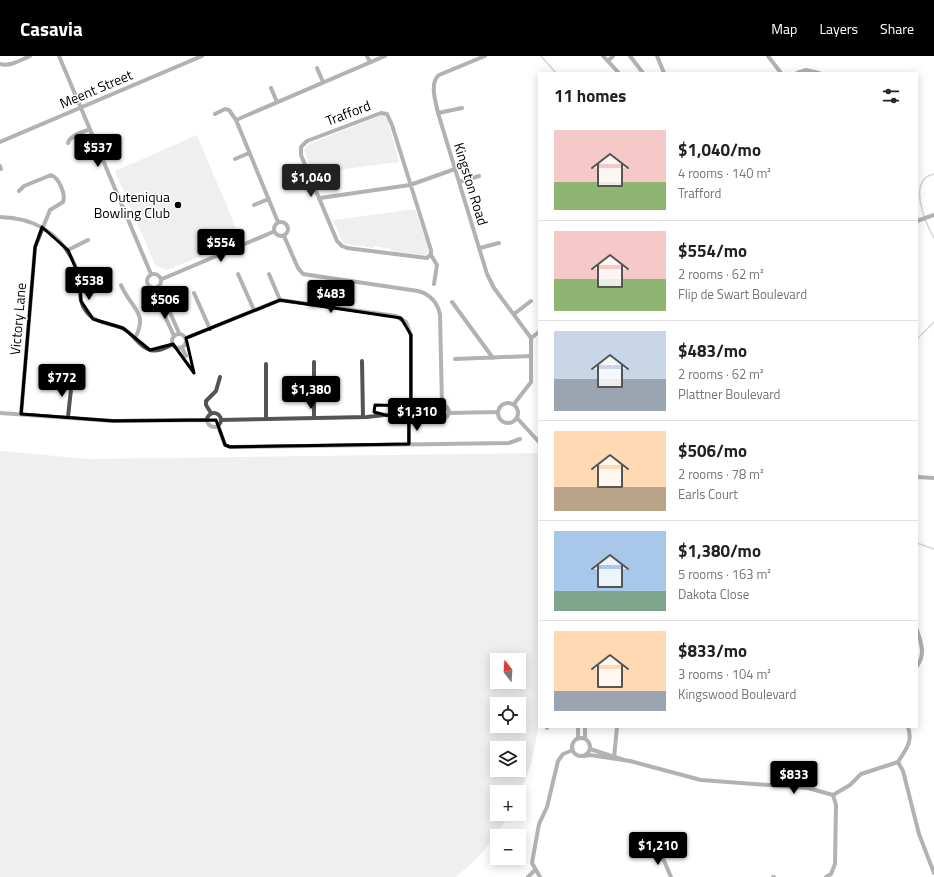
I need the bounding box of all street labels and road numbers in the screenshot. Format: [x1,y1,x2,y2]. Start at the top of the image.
street label: Meent Street [56,64,136,113]
street label: Trafford [322,94,373,131]
street label: Kingston Road [449,140,494,228]
street label: Victory Lane [4,282,31,356]

